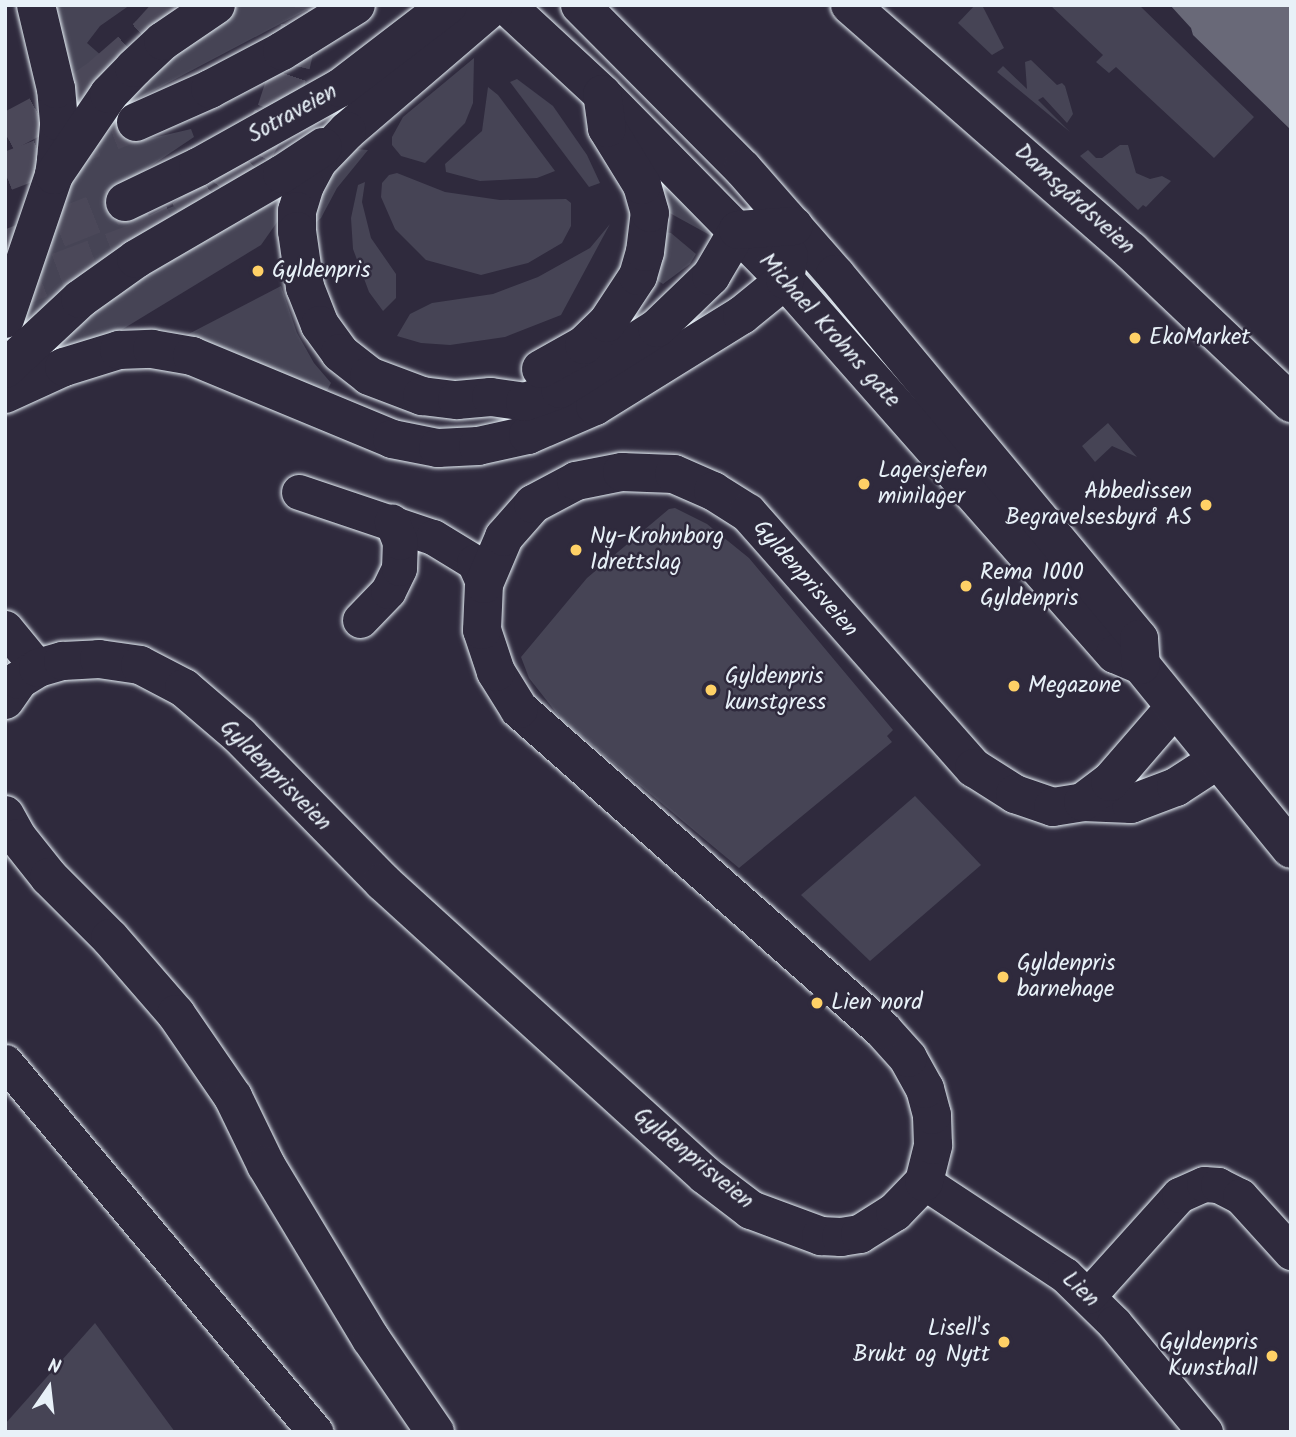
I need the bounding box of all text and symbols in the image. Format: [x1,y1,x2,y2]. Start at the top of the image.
street label: Sotraveien [243,78,343,150]
street label: Damsgårdsveien [1008,139,1140,261]
street label: Michael Krohns gate [752,248,906,414]
place label: Gyldenpris [272,257,370,285]
marker: Gyldenpris [250,263,266,279]
place label: EkoMarket [1149,324,1250,352]
marker: EkoMarket [1127,330,1143,346]
place label: Lagersjefen minilager [878,457,987,511]
marker: Lagersjefen minilager [856,476,872,492]
place label: Abbedissen Begravelsesbyrå AS [1005,478,1192,532]
marker: Abbedissen Begravelsesbyrå AS [1198,497,1214,513]
street label: Gyldenprisveien [747,515,863,643]
place label: Ny-Krohnborg Idrettslag [590,523,724,577]
marker: Ny-Krohnborg Idrettslag [568,542,584,558]
place label: Rema 1000 Gyldenpris [980,559,1084,613]
marker: Rema 1000 Gyldenpris [958,578,974,594]
place label: Gyldenpris kunstgress [725,663,826,717]
place label: Megazone [1028,672,1121,700]
marker: Megazone [1006,678,1022,694]
marker: Gyldenpris kunstgress [703,682,719,698]
street label: Gyldenprisveien [213,714,337,838]
place label: Gyldenpris barnehage [1017,950,1115,1004]
marker: Gyldenpris barnehage [995,969,1011,985]
place label: Lien nord [831,989,923,1017]
marker: Lien nord [809,995,825,1011]
street label: Gyldenprisveien [627,1102,759,1216]
street label: Lien [1056,1266,1104,1314]
place label: Lisell's Brukt og Nytt [853,1315,990,1369]
place label: Gyldenpris Kunsthall [1160,1329,1258,1383]
marker: Lisell's Brukt og Nytt [996,1334,1012,1350]
marker: Gyldenpris Kunsthall [1264,1348,1280,1364]
text: N [45,1352,64,1384]
north arrow [14,1353,84,1423]

